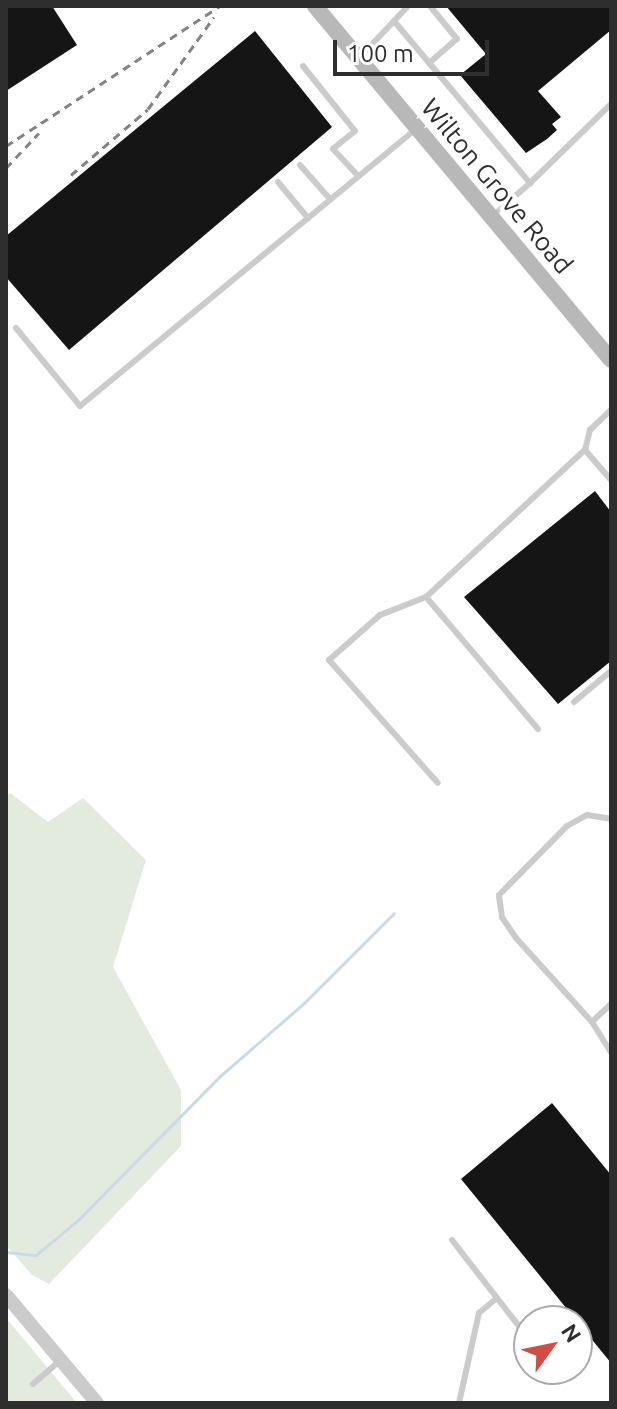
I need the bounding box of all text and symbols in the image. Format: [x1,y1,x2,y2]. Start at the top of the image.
scale bar [337,24,493,74]
text: 100 m [347,40,414,67]
street label: Wilton Grove Road [415,92,579,280]
north arrow [513,1305,593,1385]
text: N [557,1319,587,1346]

